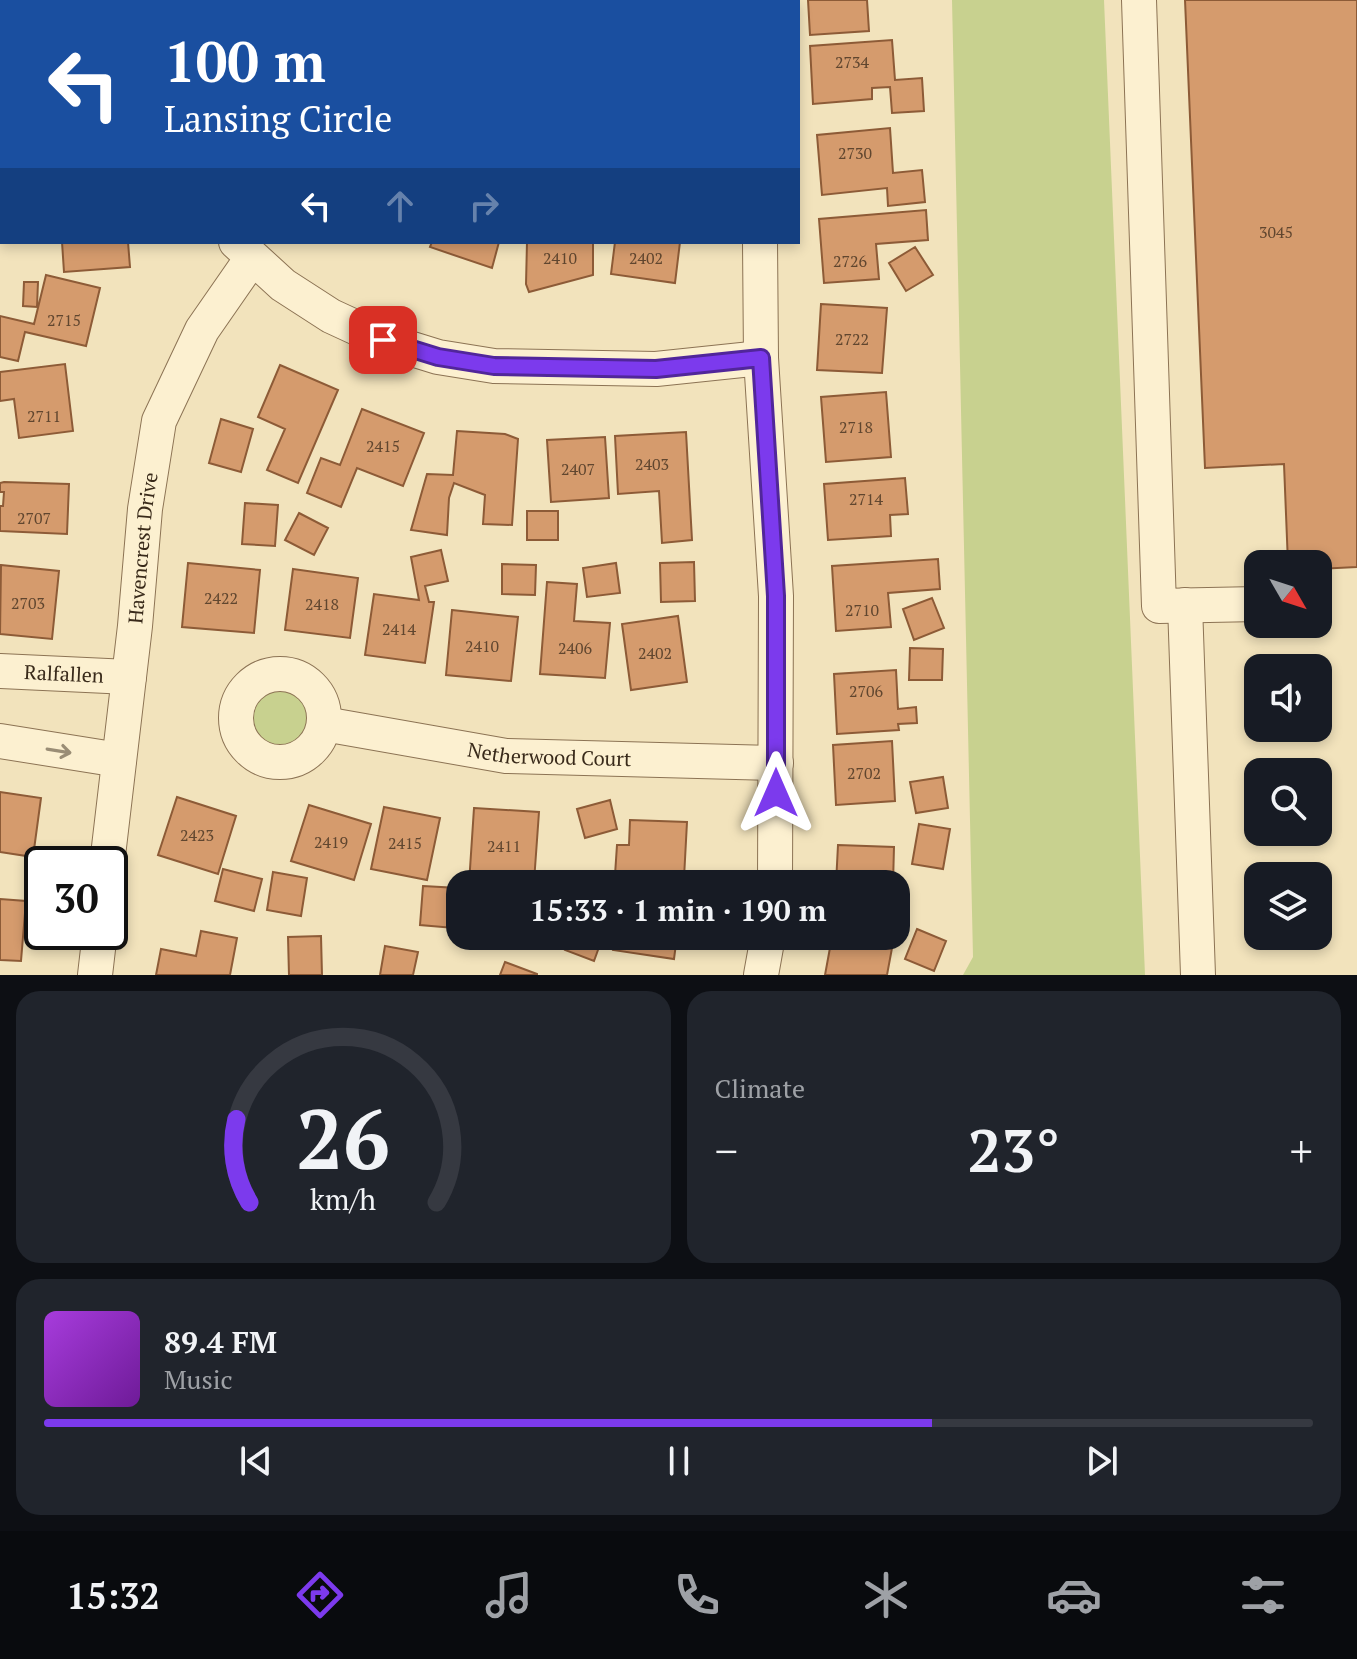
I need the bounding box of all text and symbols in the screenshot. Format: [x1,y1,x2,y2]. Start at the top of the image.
text: 100 m [164,24,326,98]
icon: left [32,32,136,136]
house number: 2734 [835,51,870,73]
text: Lansing Circle [164,95,392,142]
house number: 2730 [838,142,872,164]
icon: left [294,184,338,228]
icon: ahead [378,184,422,228]
icon: right [462,184,506,228]
house number: 3045 [1259,221,1293,243]
house number: 2410 [543,247,577,269]
house number: 2402 [629,247,663,269]
house number: 2726 [833,250,868,272]
pin [349,306,417,374]
house number: 2715 [47,309,81,331]
icon: arrive [361,318,405,362]
house number: 2722 [835,328,869,350]
house number: 2711 [27,405,61,427]
house number: 2718 [839,416,873,438]
house number: 2415 [366,435,400,457]
house number: 2403 [635,453,669,475]
house number: 2407 [561,458,595,480]
street label: Havencrest Drive [121,470,164,625]
house number: 2714 [849,488,884,510]
house number: 2707 [17,507,51,529]
north arrow [1244,550,1332,638]
map controls [1244,550,1332,950]
house number: 2422 [204,587,238,609]
house number: 2703 [11,592,45,614]
house number: 2418 [305,593,339,615]
house number: 2710 [845,599,879,621]
house number: 2414 [382,618,417,640]
house number: 2410 [465,635,499,657]
house number: 2406 [558,637,593,659]
house number: 2402 [638,642,672,664]
button: sound [1244,654,1332,742]
street label: Ralfallen [23,658,105,689]
house number: 2706 [849,680,884,702]
street label: Netherwood Court [465,735,632,772]
one-way arrow [46,744,72,759]
position arrow [734,751,818,835]
button: search [1244,758,1332,846]
house number: 2702 [847,762,881,784]
house number: 2423 [180,824,214,846]
house number: 2419 [314,831,348,853]
house number: 2415 [388,832,422,854]
house number: 2411 [487,835,521,857]
speed limit sign: 30 [24,846,128,950]
button: layers [1244,862,1332,950]
text: 15:33 · 1 min · 190 m [530,890,826,930]
text: Climate [715,1071,805,1105]
text: 26 [296,1083,390,1193]
text: 23° [967,1110,1060,1189]
text: − [715,1121,738,1180]
text: + [1290,1121,1313,1180]
text: km/h [310,1180,376,1218]
text: 89.4 FM [164,1322,277,1362]
text: Music [164,1362,233,1396]
icon: previous [234,1439,278,1483]
icon: pause [657,1439,701,1483]
icon: next [1080,1439,1124,1483]
icon: directions [292,1567,348,1623]
icon: music [481,1567,537,1623]
icon: phone [669,1567,725,1623]
icon: climate [858,1567,914,1623]
icon: car [1046,1567,1102,1623]
icon: filters [1235,1567,1291,1623]
text: 15:32 [66,1572,160,1619]

